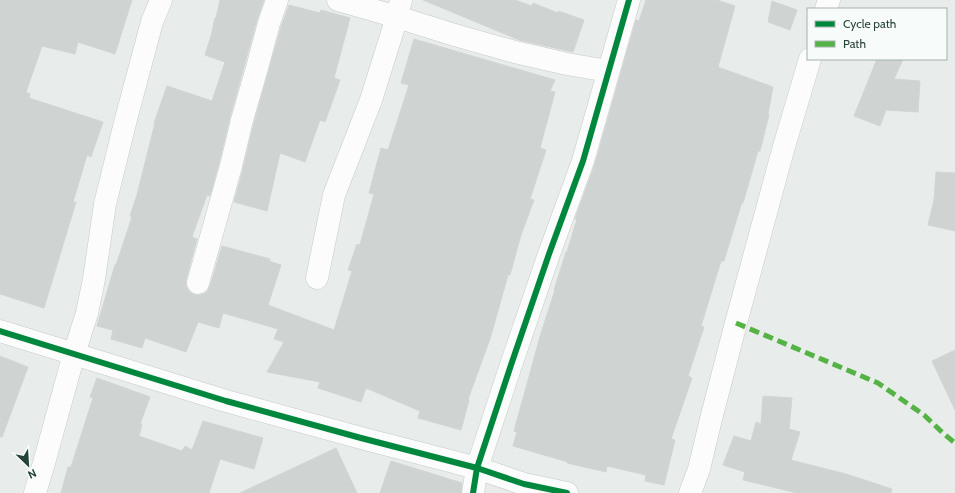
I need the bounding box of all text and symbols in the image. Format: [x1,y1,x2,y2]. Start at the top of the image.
legend [807,8,947,60]
text: Cycle path [843,16,896,31]
text: Path [843,36,866,51]
north arrow [8,445,48,485]
text: N [26,466,39,482]

